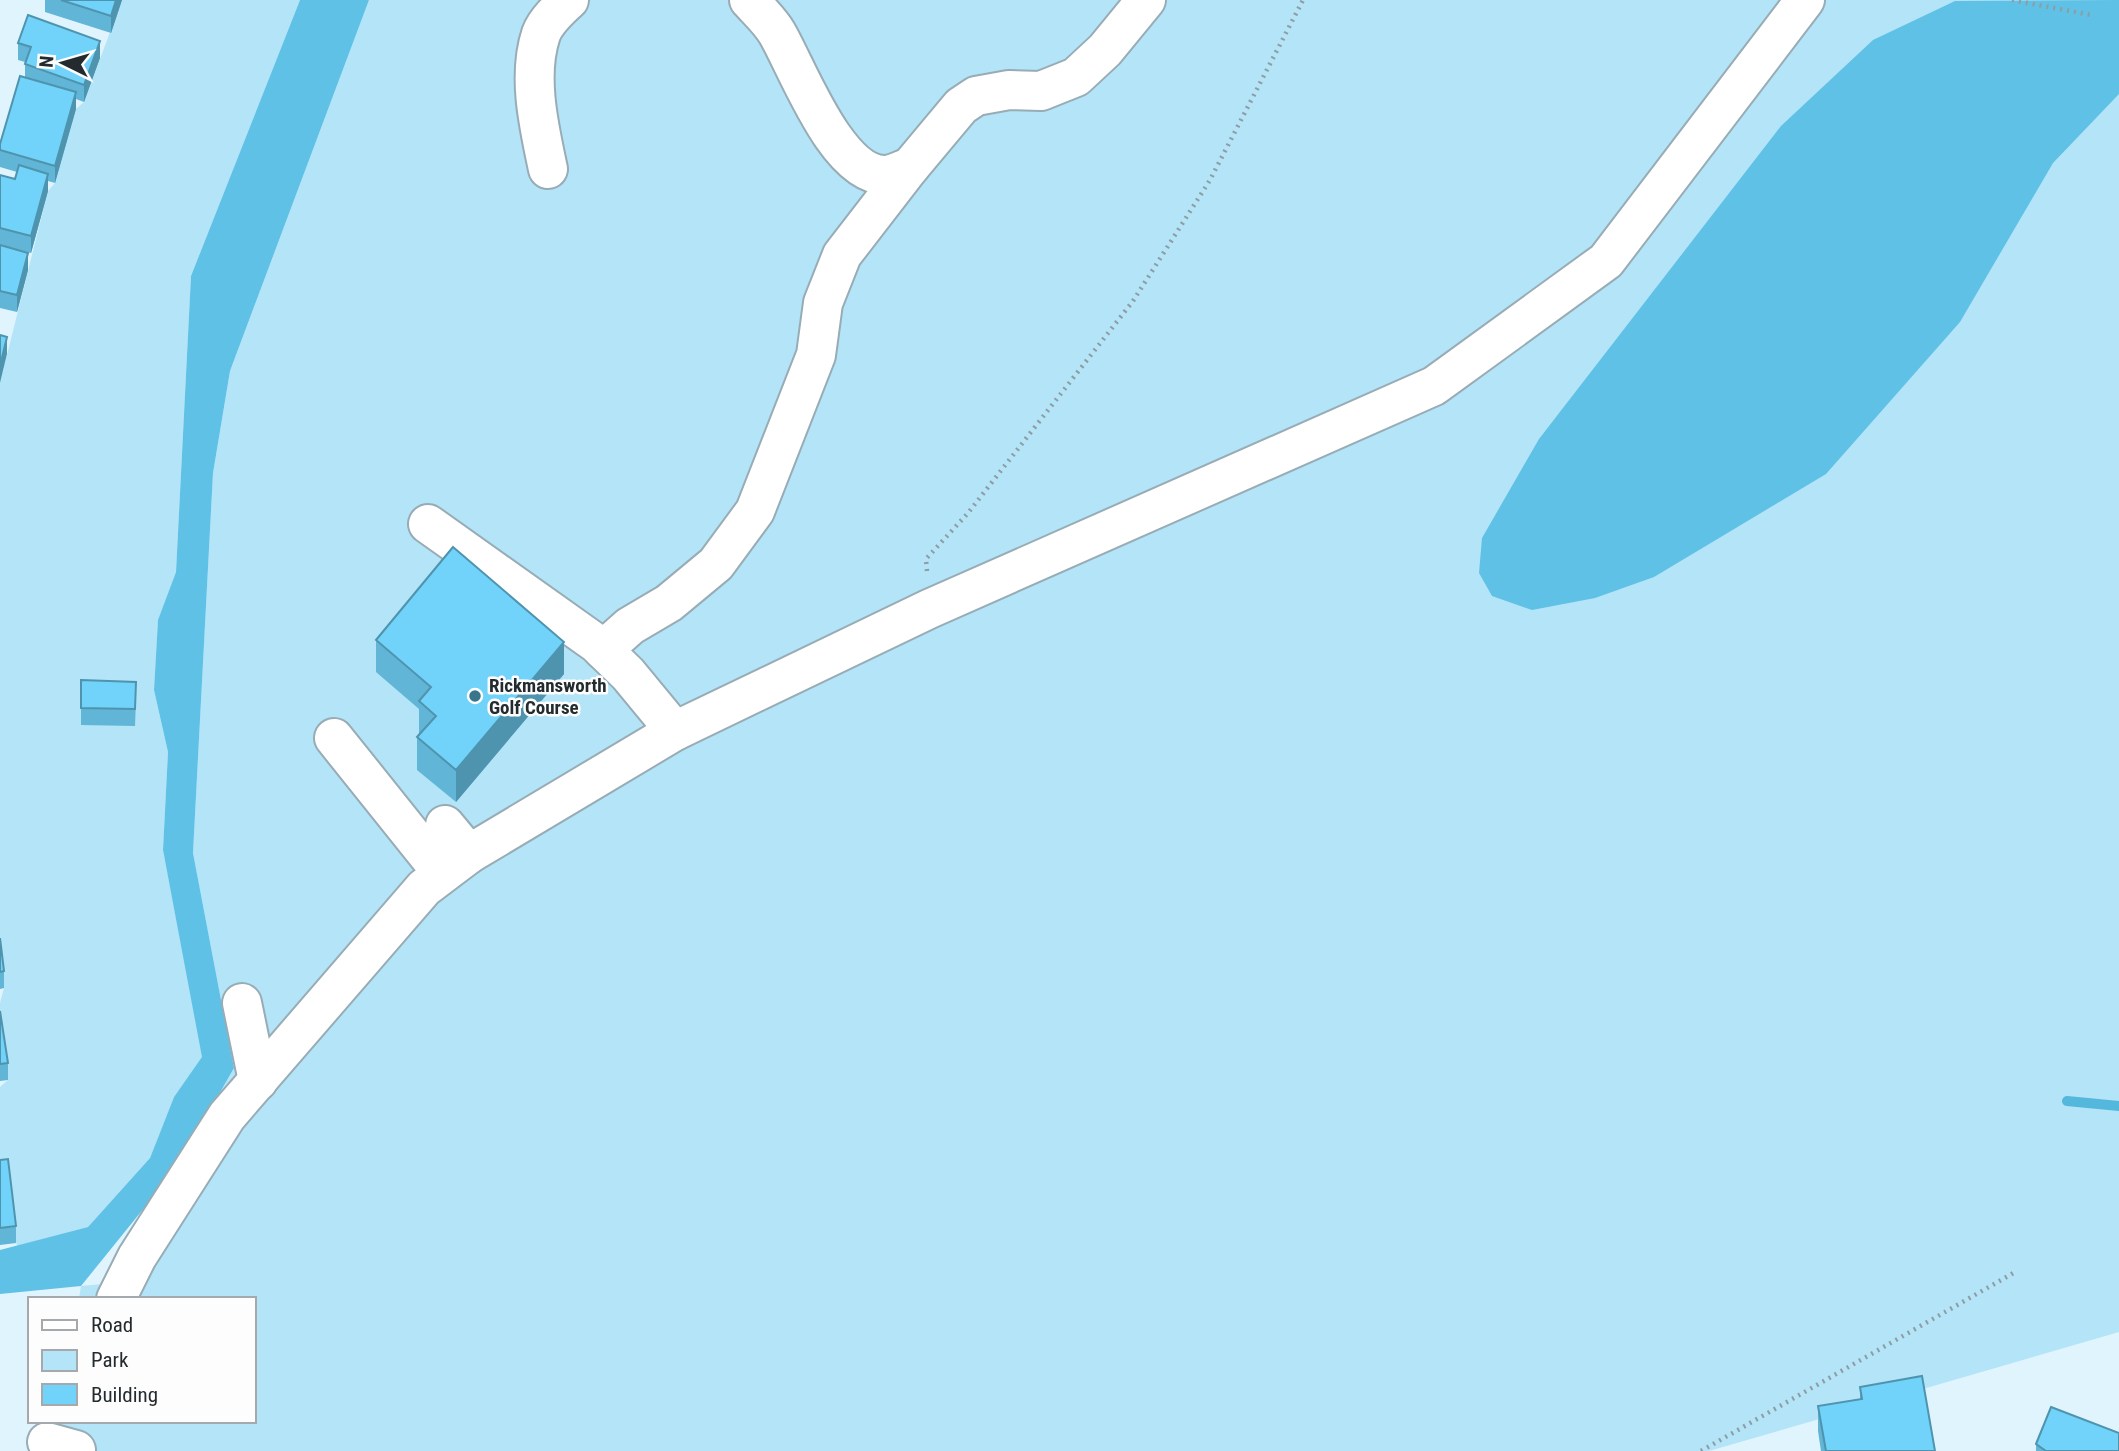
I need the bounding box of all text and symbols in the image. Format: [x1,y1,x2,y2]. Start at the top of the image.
north arrow [28,28,98,98]
text: N [35,55,59,68]
place label: Rickmansworth Golf Course [489,674,607,719]
marker: Rickmansworth Golf Course [467,688,483,704]
legend [28,1297,256,1423]
text: Road [91,1313,133,1337]
text: Park [91,1348,129,1372]
text: Building [91,1383,158,1407]

